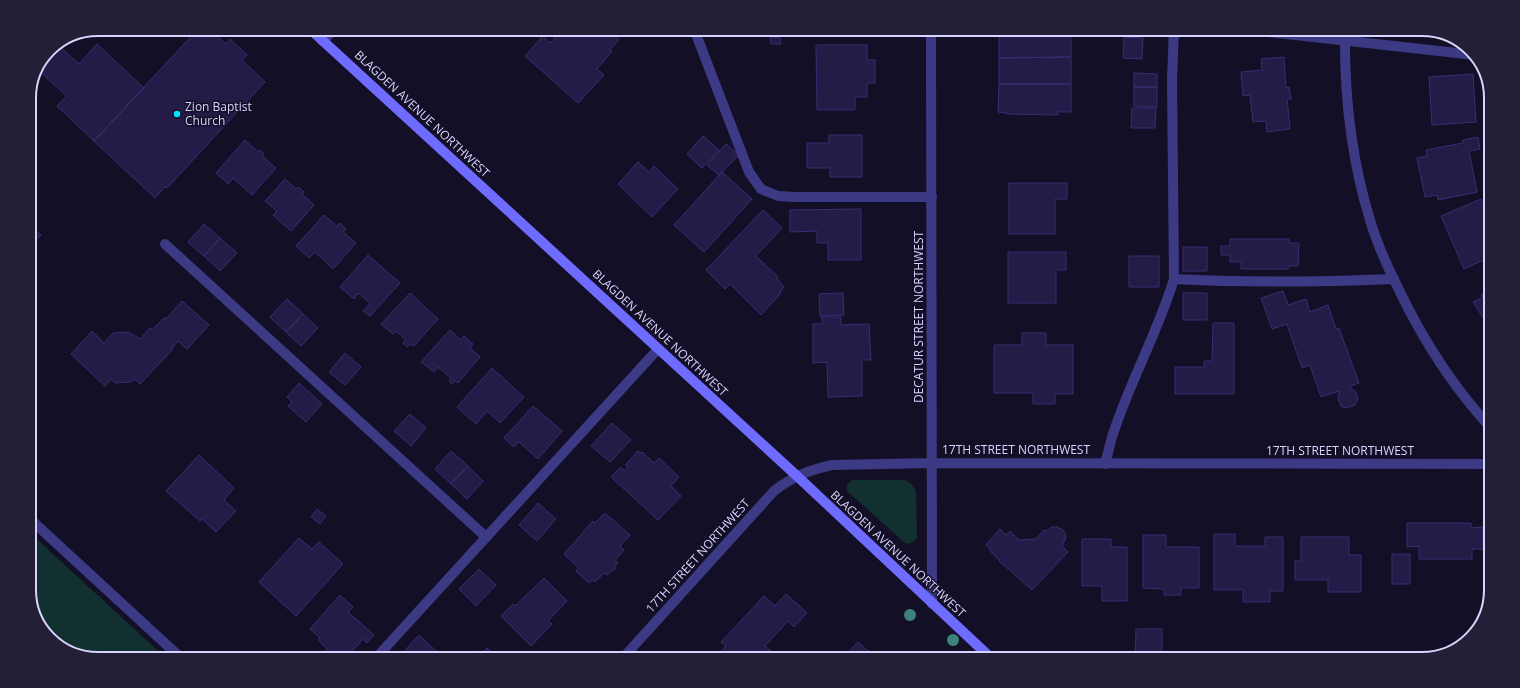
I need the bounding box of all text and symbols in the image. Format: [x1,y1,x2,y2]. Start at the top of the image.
street label: BLAGDEN AVENUE NORTHWEST [351,46,494,181]
place label: Zion Baptist Church [185,98,252,129]
marker: Zion Baptist Church [172,109,182,119]
street label: DECATUR STREET NORTHWEST [910,230,927,403]
street label: BLAGDEN AVENUE NORTHWEST [589,265,732,400]
street label: 17TH STREET NORTHWEST [942,441,1090,458]
street label: 17TH STREET NORTHWEST [1266,442,1414,459]
street label: BLAGDEN AVENUE NORTHWEST [827,486,970,621]
street label: 17TH STREET NORTHWEST [642,495,754,616]

